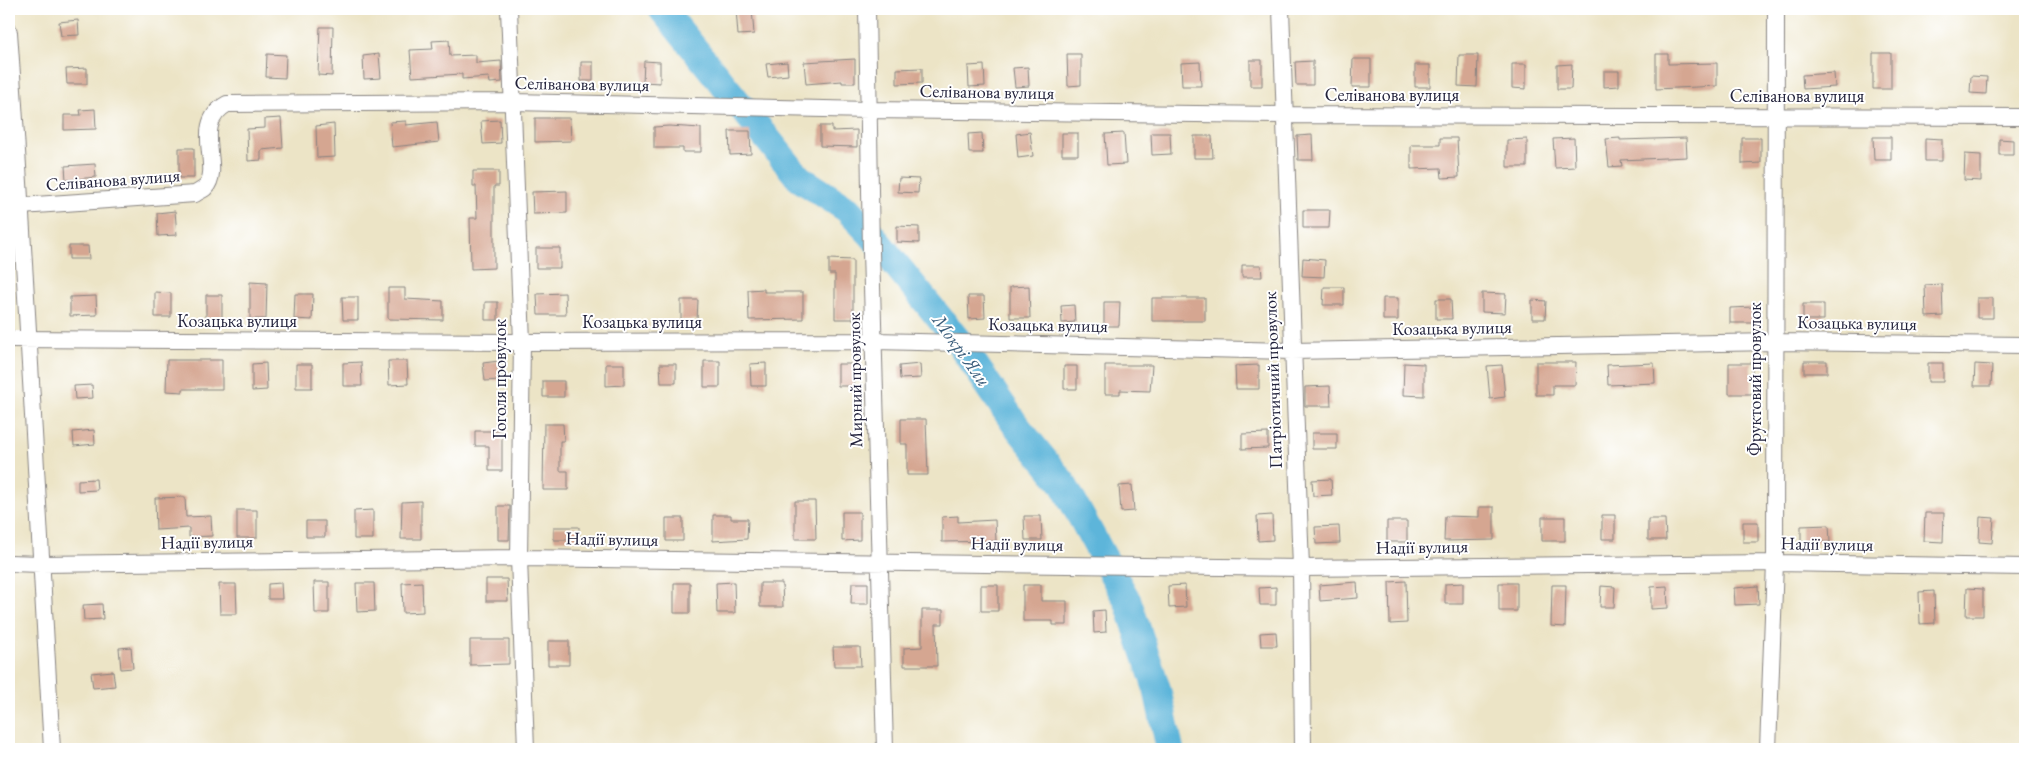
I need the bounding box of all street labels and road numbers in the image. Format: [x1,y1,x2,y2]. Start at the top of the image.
street label: Селіванова вулиця [514,71,650,96]
street label: Селіванова вулиця [919,79,1055,104]
street label: Селіванова вулиця [1325,83,1459,106]
street label: Селіванова вулиця [1730,84,1864,107]
street label: Селіванова вулиця [45,163,181,196]
street label: Патріотичний провулок [1258,291,1287,469]
street label: Фруктовий провулок [1743,302,1766,456]
street label: Козацька вулиця [177,309,297,332]
street label: Козацька вулиця [582,310,702,333]
street label: Козацька вулиця [1797,310,1917,335]
street label: Мирний провулок [842,312,867,448]
street label: Козацька вулиця [988,312,1108,337]
street label: Козацька вулиця [1392,315,1512,340]
street label: Гоголя провулок [488,319,511,439]
street label: Надії вулиця [565,526,659,551]
street label: Надії вулиця [160,529,254,554]
street label: Надії вулиця [970,531,1064,556]
street label: Надії вулиця [1780,531,1874,556]
street label: Надії вулиця [1375,534,1469,559]

